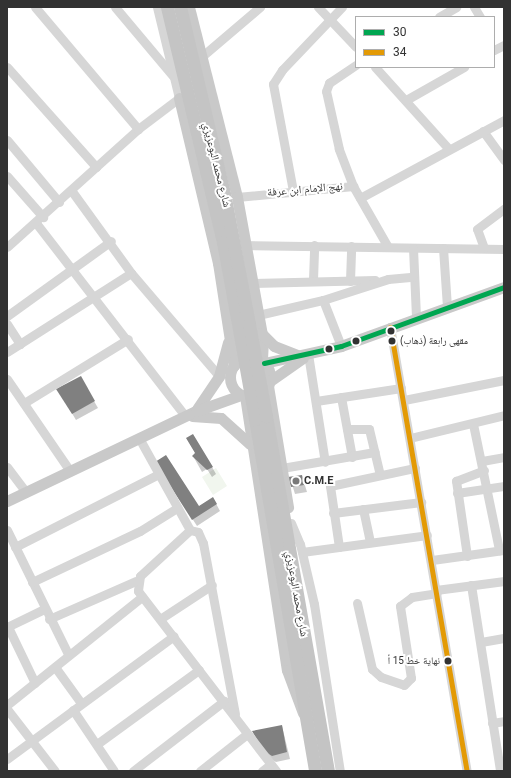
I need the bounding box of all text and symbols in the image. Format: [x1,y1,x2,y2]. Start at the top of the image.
legend [355,16,495,68]
text: 30 [393,25,407,39]
text: 34 [393,45,407,59]
street label: شارع محمد البوعزيزي [199,121,233,209]
street label: نهج الإمام ابن عرفة [267,180,343,200]
unlabelled marker [386,326,396,336]
place label: مقهى رابعة (ذهاب) [400,335,468,347]
unlabelled marker [351,336,361,346]
marker: مقهى رابعة (ذهاب) [387,336,397,346]
unlabelled marker [324,344,334,354]
place label: C.M.E [304,474,333,488]
marker: C.M.E [291,476,301,486]
street label: شارع محمد البوعزيزي [282,550,310,638]
place label: نهاية خط 15 أ [388,655,440,667]
marker: نهاية خط 15 أ [443,656,453,666]

